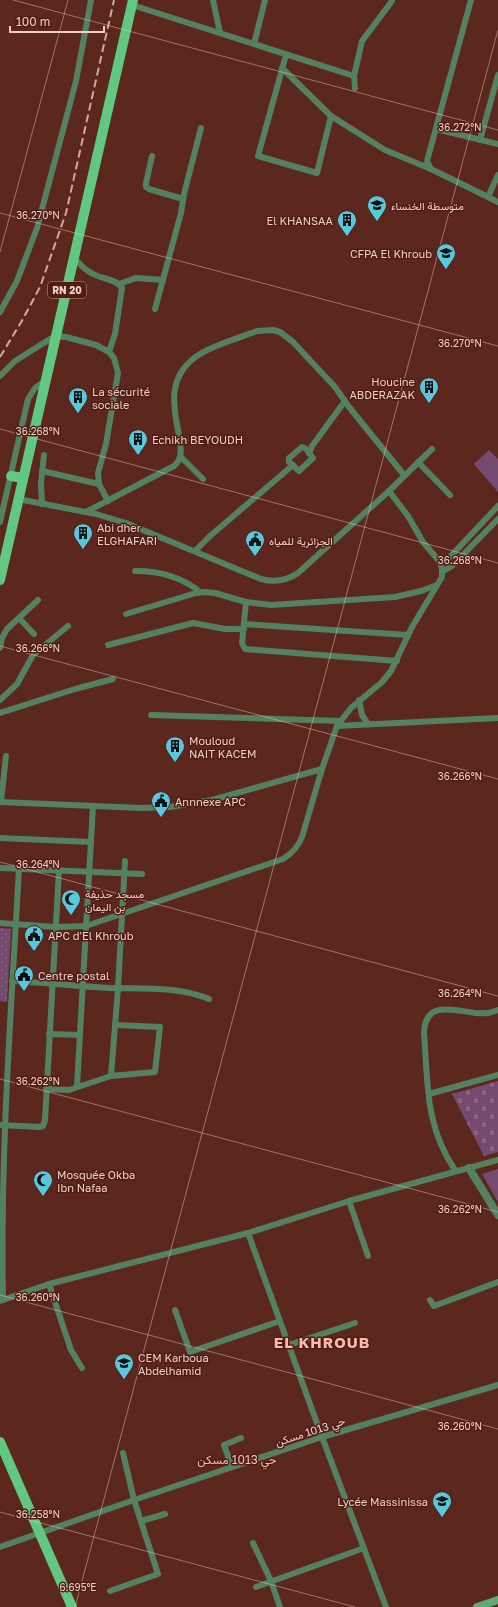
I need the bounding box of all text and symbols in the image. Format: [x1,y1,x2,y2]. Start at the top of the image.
scale bar [10,8,104,34]
text: 100 m [16,14,50,29]
text: 36.272°N [438,121,482,133]
school or university icon: متوسطة الخنساء [366,194,388,222]
place label: متوسطة الخنساء [391,199,464,213]
text: 36.270°N [16,209,60,221]
building icon: El KHANSAA [336,209,358,237]
place label: El KHANSAA [266,214,334,227]
school or university icon: CFPA El Khroub [435,242,457,270]
place label: CFPA El Khroub [350,247,432,260]
road number: RN 20 [48,282,86,298]
text: 36.270°N [438,337,482,349]
place label: Houcine ABDERAZAK [349,375,415,401]
building icon: Houcine ABDERAZAK [418,376,440,404]
place label: La sécurité sociale [92,385,150,411]
building icon: La sécurité sociale [67,386,89,414]
text: 36.268°N [16,425,60,437]
building icon: Echikh BEYOUDH [127,428,149,456]
place label: Echikh BEYOUDH [152,433,243,446]
place label: Abi dher ELGHAFARI [97,521,157,547]
building icon: Abi dher ELGHAFARI [72,522,94,550]
public building icon: الجزائرية للمياه [244,529,266,557]
place label: الجزائرية للمياه [269,534,333,548]
text: 36.268°N [438,554,482,566]
text: 36.266°N [16,642,60,654]
place label: Mouloud NAIT KACEM [189,734,256,760]
building icon: Mouloud NAIT KACEM [164,735,186,763]
text: 36.266°N [438,770,482,782]
public building icon: Annnexe APC [150,790,172,818]
place label: Annnexe APC [175,795,246,808]
text: 36.264°N [16,858,60,870]
place label: مسجد حذيفة بن اليمان [85,887,144,914]
mosque icon: مسجد حذيفة بن اليمان [60,888,82,916]
public building icon: APC d'El Khroub [23,924,45,952]
place label: APC d'El Khroub [48,929,134,942]
public building icon: Centre postal [13,964,35,992]
place label: Centre postal [38,969,110,982]
text: 36.264°N [438,987,482,999]
text: 36.262°N [16,1075,60,1087]
place label: Mosquée Okba Ibn Nafaa [57,1168,135,1194]
mosque icon: Mosquée Okba Ibn Nafaa [32,1169,54,1197]
text: 36.262°N [438,1203,482,1215]
text: 36.260°N [16,1291,60,1303]
district label: EL KHROUB [274,1333,370,1351]
place label: CEM Karboua Abdelhamid [138,1351,209,1377]
school or university icon: CEM Karboua Abdelhamid [113,1352,135,1380]
street label: حي 1013 مسكن [273,1414,348,1452]
text: 36.260°N [438,1420,482,1432]
district label: حي 1013 مسكن [197,1452,277,1470]
school or university icon: Lycée Massinissa [431,1490,453,1518]
place label: Lycée Massinissa [337,1495,428,1508]
text: 36.258°N [16,1508,60,1520]
text: 6.695°E [60,1581,96,1593]

